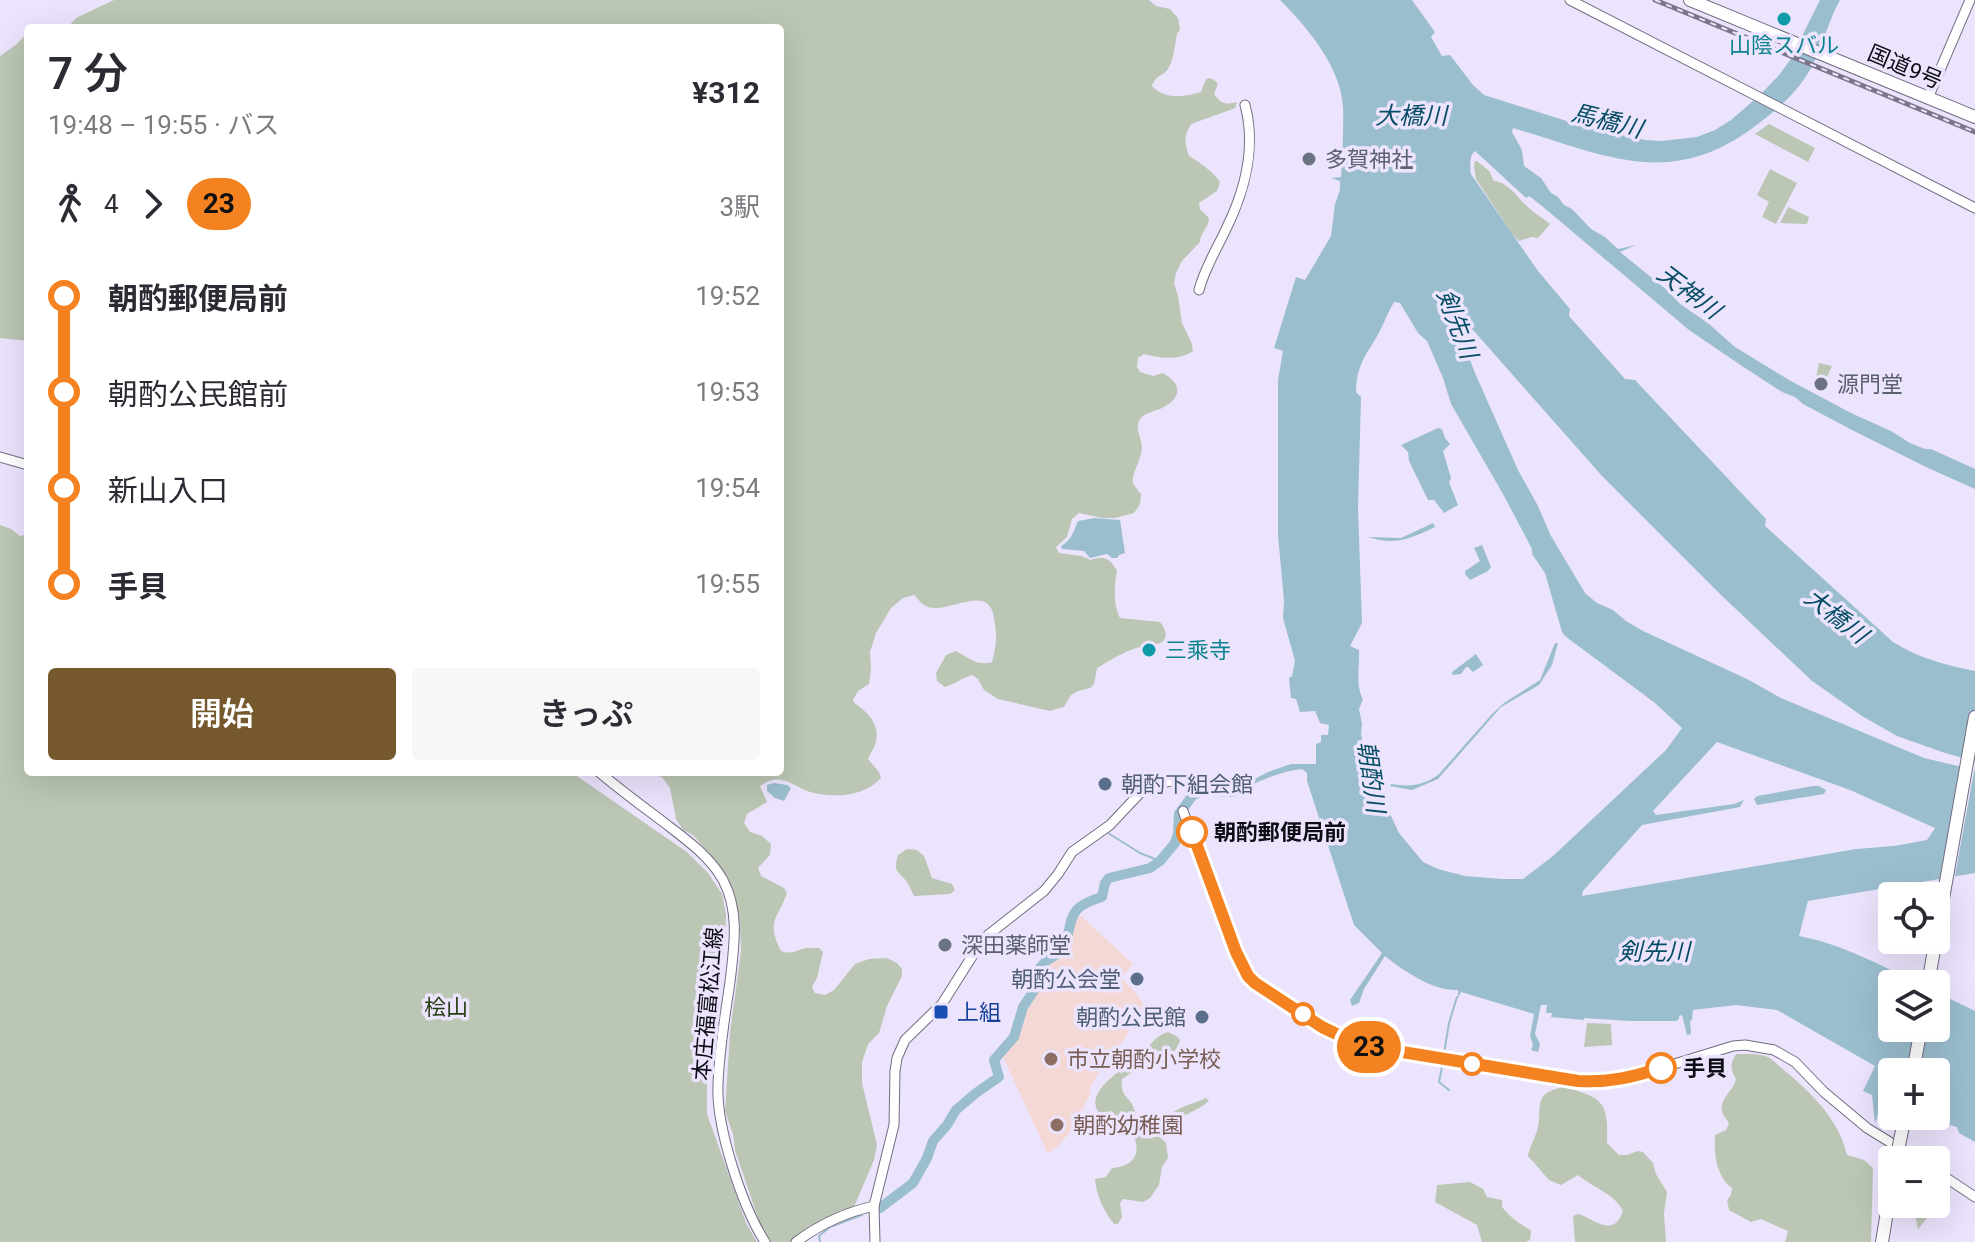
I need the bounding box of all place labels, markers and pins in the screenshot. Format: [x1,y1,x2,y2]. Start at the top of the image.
marker: 山陰スバル [1775,10,1793,28]
place label: 山陰スバル [1729,33,1839,58]
place label: 多賀神社 [1325,147,1413,172]
marker: 多賀神社 [1300,150,1318,168]
place label: 源門堂 [1837,372,1903,397]
marker: 源門堂 [1812,375,1830,393]
place label: 三乘寺 [1165,638,1231,663]
marker: 三乘寺 [1140,641,1158,659]
place label: 朝酌下組会館 [1121,772,1253,797]
marker: 朝酌下組会館 [1096,775,1114,793]
marker: 朝酌郵便局前 [1177,817,1207,847]
place label: 朝酌郵便局前 [1214,820,1346,845]
place label: 深田薬師堂 [961,933,1071,958]
marker: 深田薬師堂 [936,936,954,954]
place label: 朝酌公会堂 [1011,967,1121,992]
marker: 朝酌公会堂 [1128,970,1146,988]
place label: 上組 [957,1000,1001,1025]
marker: 上組 [932,1003,950,1021]
unlabelled marker [1292,1003,1314,1025]
place label: 朝酌公民館 [1076,1005,1186,1030]
marker: 朝酌公民館 [1193,1008,1211,1026]
place label: 市立朝酌小学校 [1067,1047,1221,1072]
marker: 市立朝酌小学校 [1042,1050,1060,1068]
unlabelled marker [1461,1053,1483,1075]
marker: 手貝 [1646,1053,1676,1083]
place label: 手貝 [1683,1056,1727,1081]
place label: 朝酌幼稚園 [1073,1113,1183,1138]
marker: 朝酌幼稚園 [1048,1116,1066,1134]

